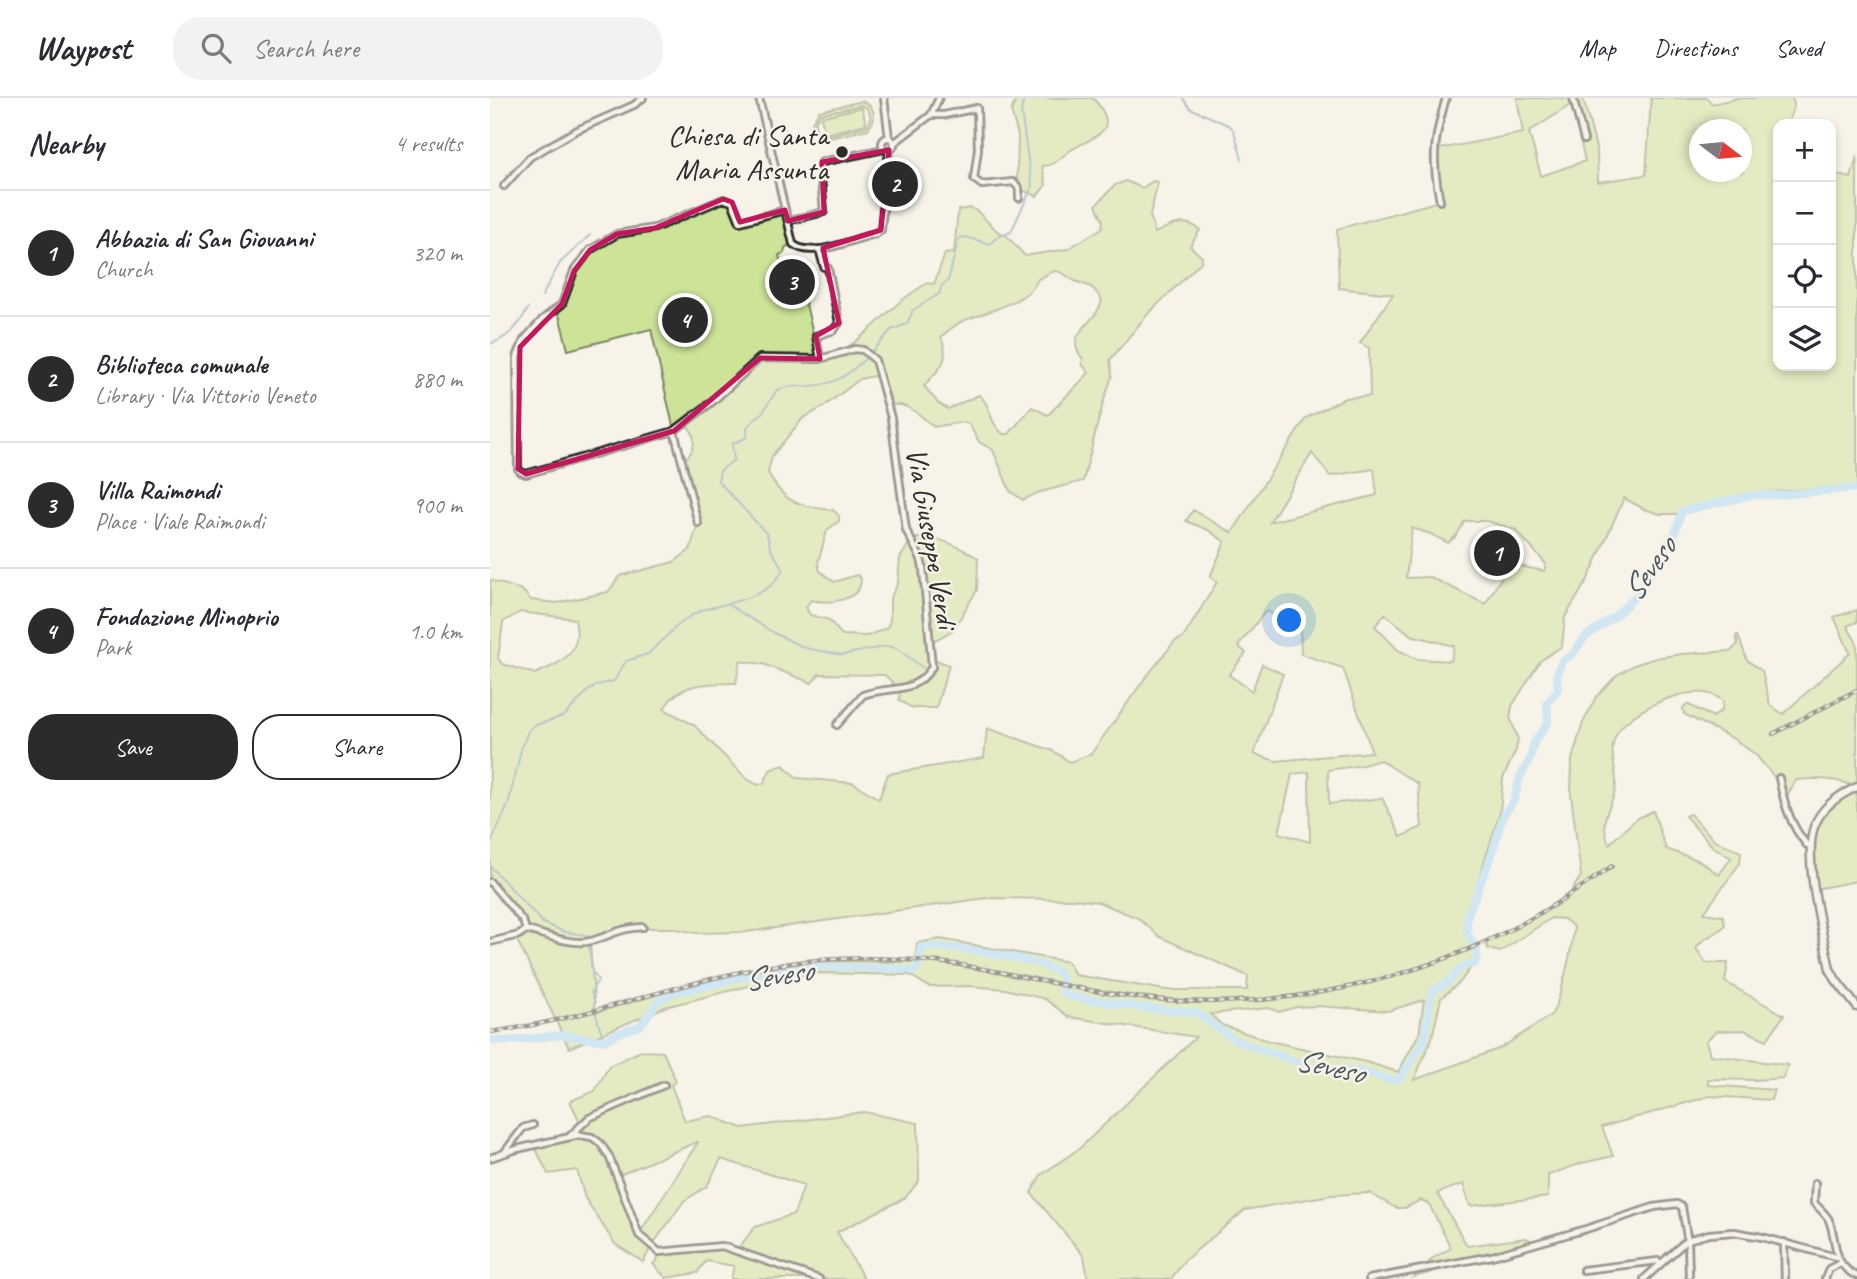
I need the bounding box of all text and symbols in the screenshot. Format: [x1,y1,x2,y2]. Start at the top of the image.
search box [173,17,663,80]
text: Waypost [35,27,131,69]
icon: search [197,29,235,67]
text: Search here [253,32,359,65]
text: Map [1579,33,1616,63]
text: Directions [1654,33,1737,63]
text: Saved [1775,33,1822,63]
place label: Chiesa di Santa Maria Assunta [668,116,831,188]
north arrow [1689,119,1752,182]
map controls [1773,119,1836,371]
button: + [1773,119,1836,182]
text: Nearby [28,125,104,163]
text: 4 results [395,129,462,158]
marker: Chiesa di Santa Maria Assunta [834,144,850,160]
pin: 2 [872,158,918,210]
button: − [1773,182,1836,245]
text: Abbazia di San Giovanni [95,222,313,255]
text: 1 [46,239,56,268]
text: 320 m [413,239,462,268]
button: locate [1773,245,1836,308]
text: Church [95,255,153,284]
pin: 3 [769,256,815,308]
pin: 4 [662,294,708,346]
button: layers [1773,308,1836,371]
text: Biblioteca comunale [95,348,267,381]
text: 2 [46,365,56,394]
text: 880 m [413,365,462,394]
text: Library · Via Vittorio Veneto [95,381,316,410]
street label: Via Giuseppe Verdi [897,445,967,635]
text: Villa Raimondi [95,474,220,507]
text: 3 [46,491,56,520]
text: 900 m [413,491,462,520]
text: Place · Viale Raimondi [95,507,264,536]
water label: Seveso [1613,526,1688,609]
pin: 1 [1474,527,1520,579]
text: Fondazione Minoprio [95,600,278,633]
your location [1272,603,1306,637]
text: 4 [46,617,56,646]
text: 1.0 km [409,617,462,646]
text: Park [95,633,131,662]
button: Save [28,714,238,780]
button: Share [252,714,462,780]
water label: Seveso [741,949,819,1001]
water label: Seveso [1292,1039,1371,1094]

